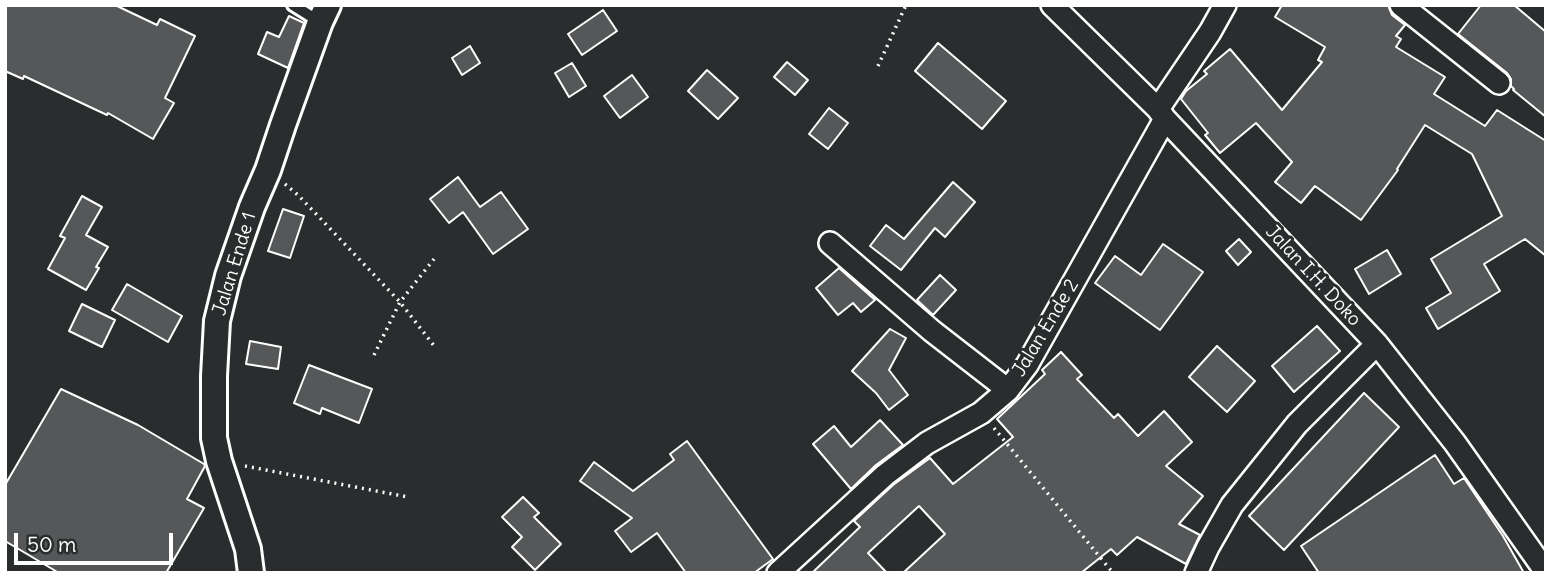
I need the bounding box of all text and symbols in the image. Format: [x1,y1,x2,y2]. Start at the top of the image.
street label: Jalan Ende 1 [209,210,261,318]
street label: Jalan I.H. Doko [1260,221,1366,331]
street label: Jalan Ende 2 [1008,275,1084,381]
scale bar [18,518,177,562]
text: 50 m [27,531,76,558]

